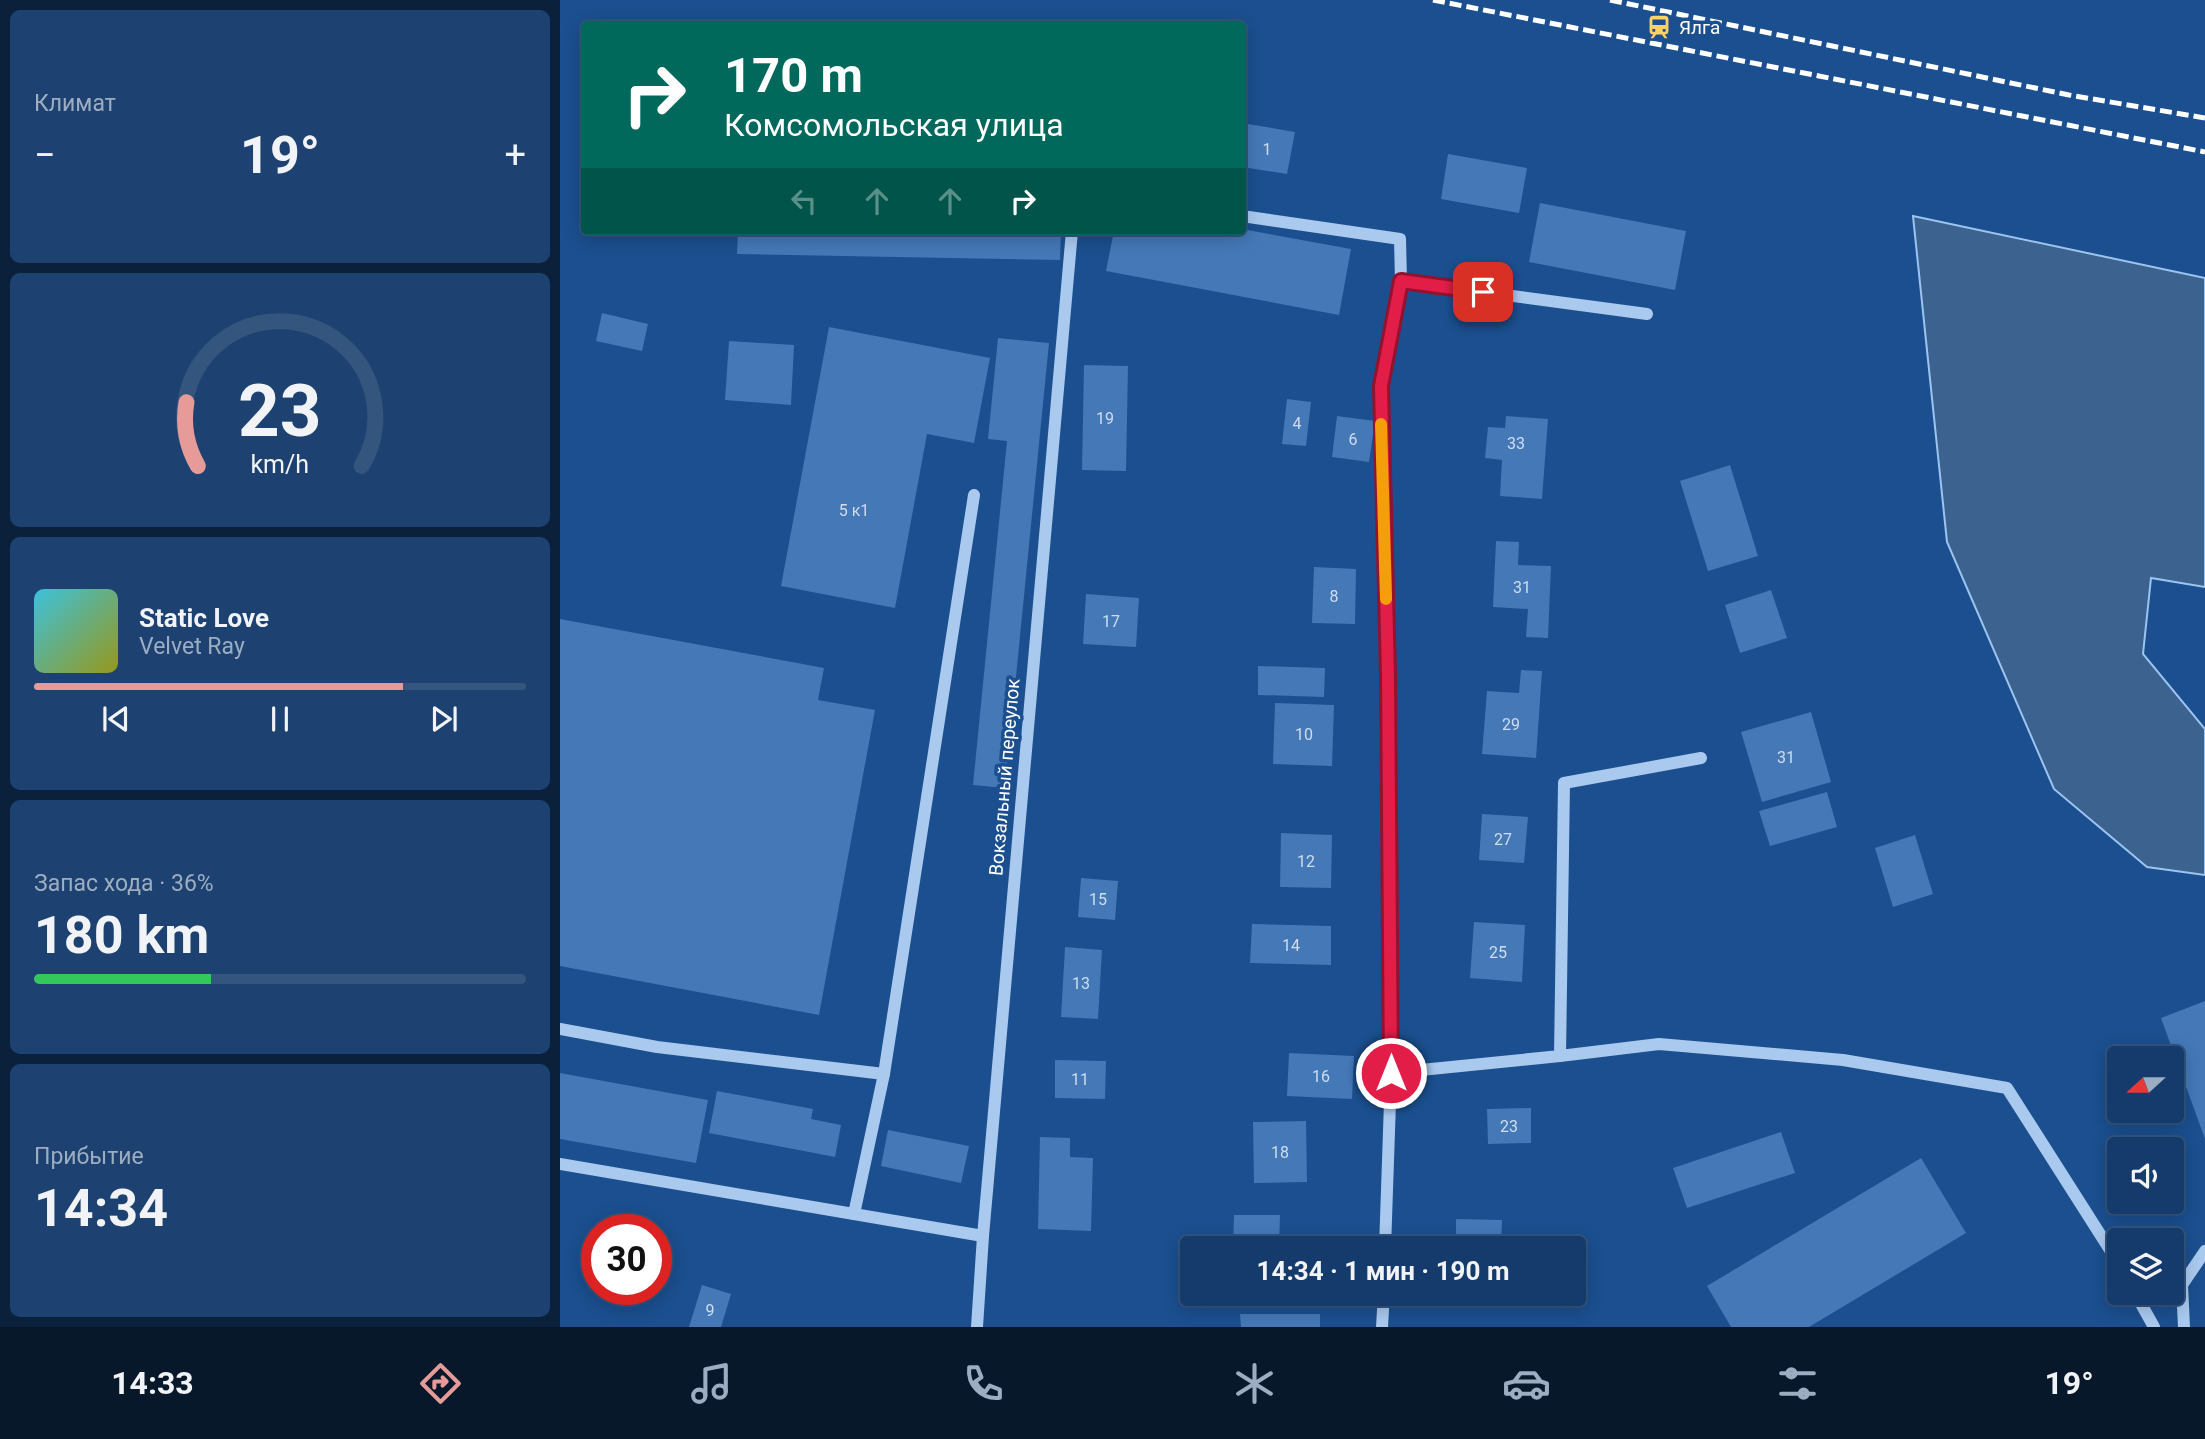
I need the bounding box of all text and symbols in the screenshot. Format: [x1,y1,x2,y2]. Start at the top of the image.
station icon: Ялга [1645,13,1673,41]
place label: Ялга [1679,16,1720,39]
text: 170 m [724,47,863,104]
icon: right [609,49,700,140]
text: Климат [34,90,116,117]
text: Комсомольская улица [724,106,1064,144]
text: 19° [240,125,320,186]
text: − [34,133,56,177]
text: + [504,133,526,177]
house number: 1 [1263,140,1272,159]
icon: left [785,182,823,220]
icon: ahead [858,182,896,220]
icon: ahead [931,182,969,220]
icon: right [1004,182,1042,220]
pin [1453,262,1513,322]
icon: arrive [1464,273,1502,311]
text: 23 [238,369,322,455]
house number: 19 [1096,409,1114,428]
house number: 4 [1293,414,1302,433]
house number: 6 [1349,430,1358,449]
house number: 33 [1507,434,1525,453]
text: km/h [251,450,309,479]
house number: 5 к1 [839,501,869,520]
house number: 31 [1513,578,1531,597]
house number: 8 [1330,587,1339,606]
text: Static Love [139,603,269,633]
house number: 17 [1102,612,1120,631]
text: Velvet Ray [139,633,245,660]
street label: Вокзальный переулок [984,677,1025,877]
icon: previous [97,700,135,738]
icon: pause [261,700,299,738]
icon: next [425,700,463,738]
house number: 29 [1502,715,1520,734]
house number: 10 [1295,725,1313,744]
house number: 31 [1777,748,1795,767]
house number: 27 [1494,830,1512,849]
house number: 12 [1297,852,1315,871]
text: Запас хода · 36% [34,870,214,897]
house number: 15 [1089,890,1107,909]
text: 180 km [34,905,209,966]
house number: 14 [1282,936,1300,955]
house number: 25 [1489,943,1507,962]
house number: 13 [1072,974,1090,993]
position arrow [1354,1036,1428,1110]
north arrow [2107,1046,2184,1124]
map controls [2107,1046,2184,1305]
house number: 16 [1312,1067,1330,1086]
house number: 11 [1071,1070,1089,1089]
house number: 23 [1500,1117,1518,1136]
button: sound [2107,1137,2184,1214]
text: Прибытие [34,1143,144,1170]
house number: 18 [1271,1143,1289,1162]
text: 14:34 [34,1178,168,1239]
speed limit sign: 30 [581,1214,672,1305]
button: layers [2107,1228,2184,1305]
text: 14:34 · 1 мин · 190 m [1257,1256,1509,1286]
house number: 9 [706,1301,715,1320]
icon: directions [416,1359,465,1408]
icon: music [687,1359,736,1408]
icon: phone [959,1359,1008,1408]
icon: climate [1230,1359,1279,1408]
icon: car [1502,1359,1551,1408]
icon: filters [1773,1359,1822,1408]
text: 14:33 [111,1364,194,1402]
text: 19° [2045,1364,2094,1402]

